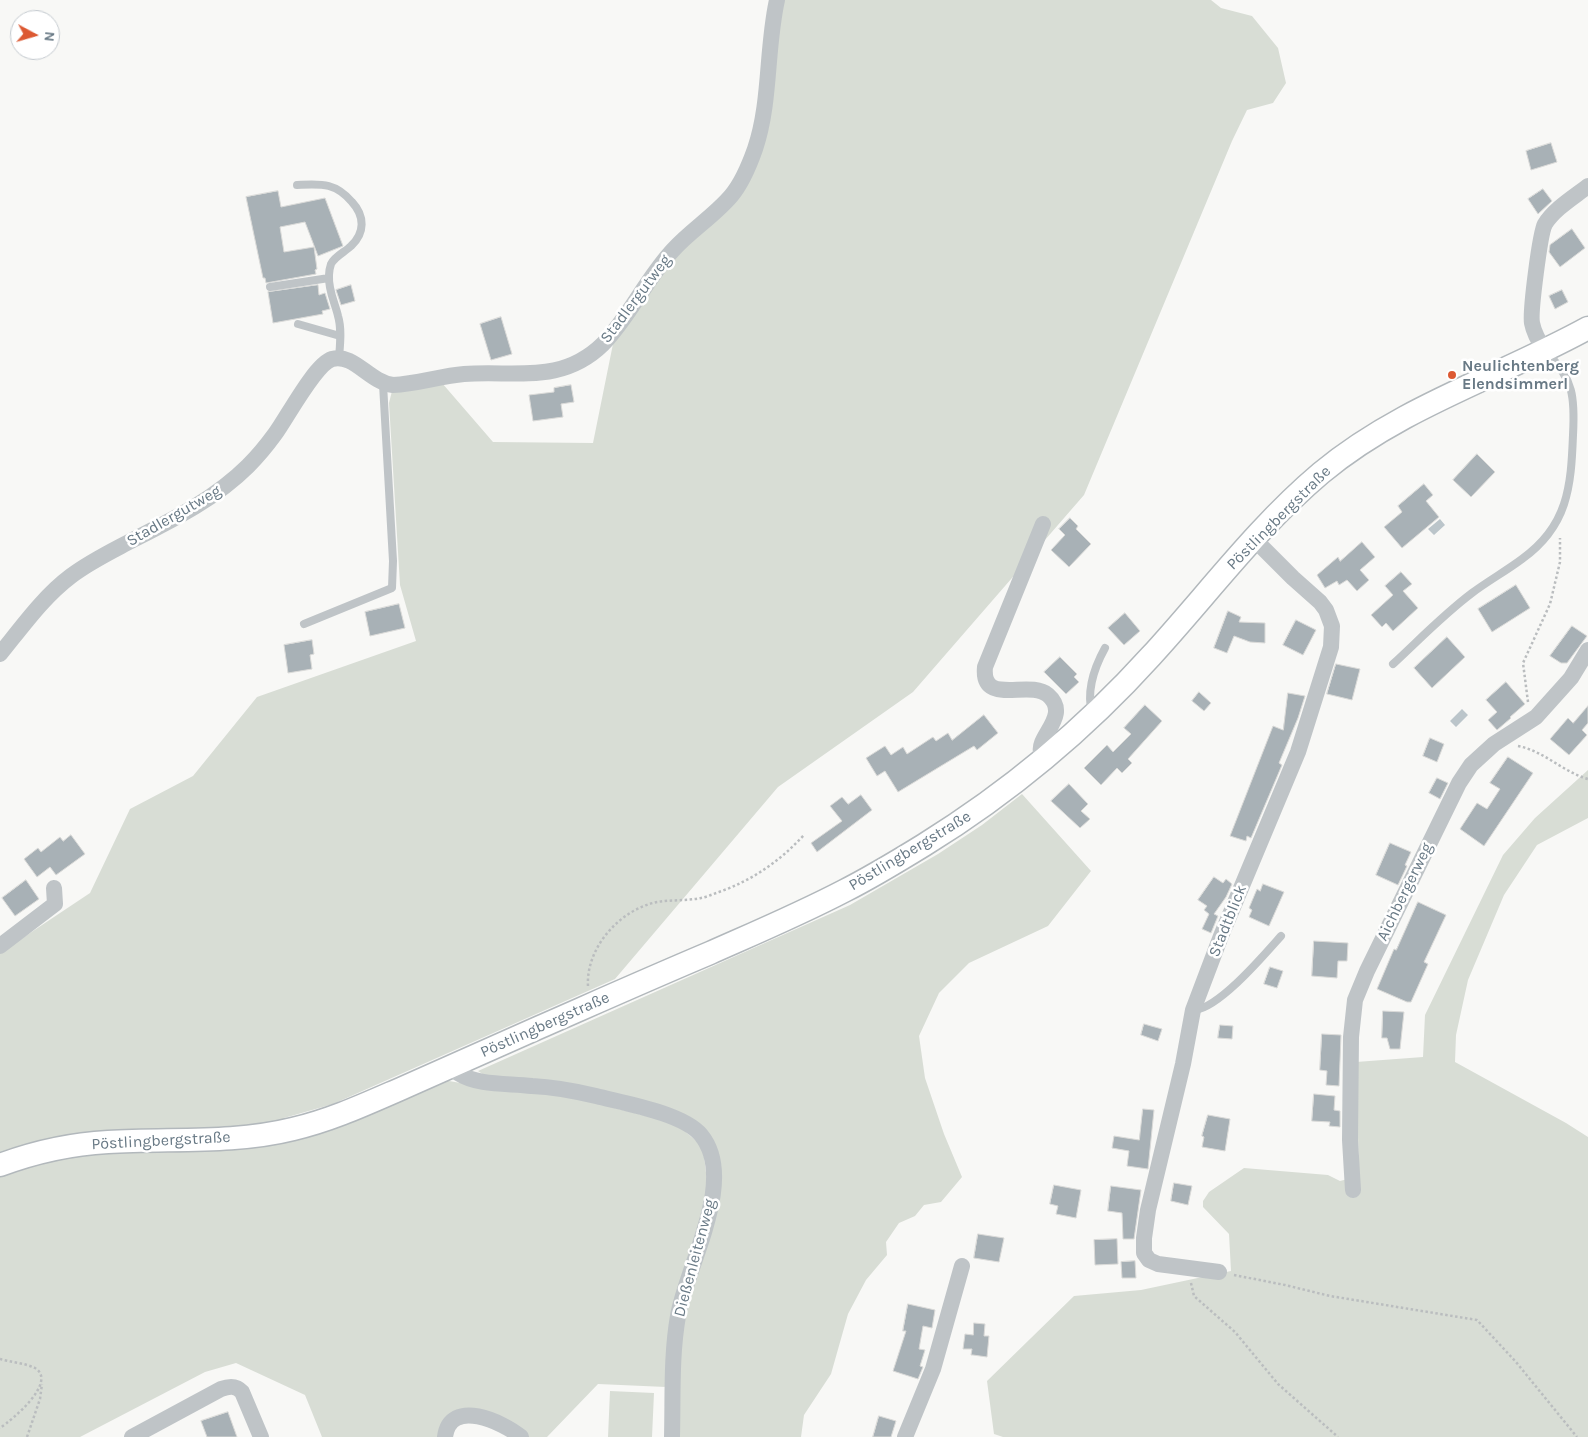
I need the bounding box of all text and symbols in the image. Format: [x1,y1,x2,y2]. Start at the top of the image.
north arrow [10,10,60,60]
text: N [40,31,58,42]
street label: Stadlergutweg [597,251,675,347]
place label: Neulichtenberg Elendsimmerl [1462,356,1579,394]
marker: Neulichtenberg Elendsimmerl [1446,369,1458,381]
street label: Pöstlingbergstraße [1223,462,1335,574]
street label: Stadlergutweg [123,481,225,551]
street label: Pöstlingbergstraße [845,807,975,895]
street label: Aichbergerweg [1373,840,1437,944]
street label: Stadtblick [1205,882,1251,960]
street label: Pöstlingbergstraße [477,988,613,1062]
street label: Pöstlingbergstraße [91,1128,231,1154]
street label: Dießenleitenweg [670,1197,720,1319]

